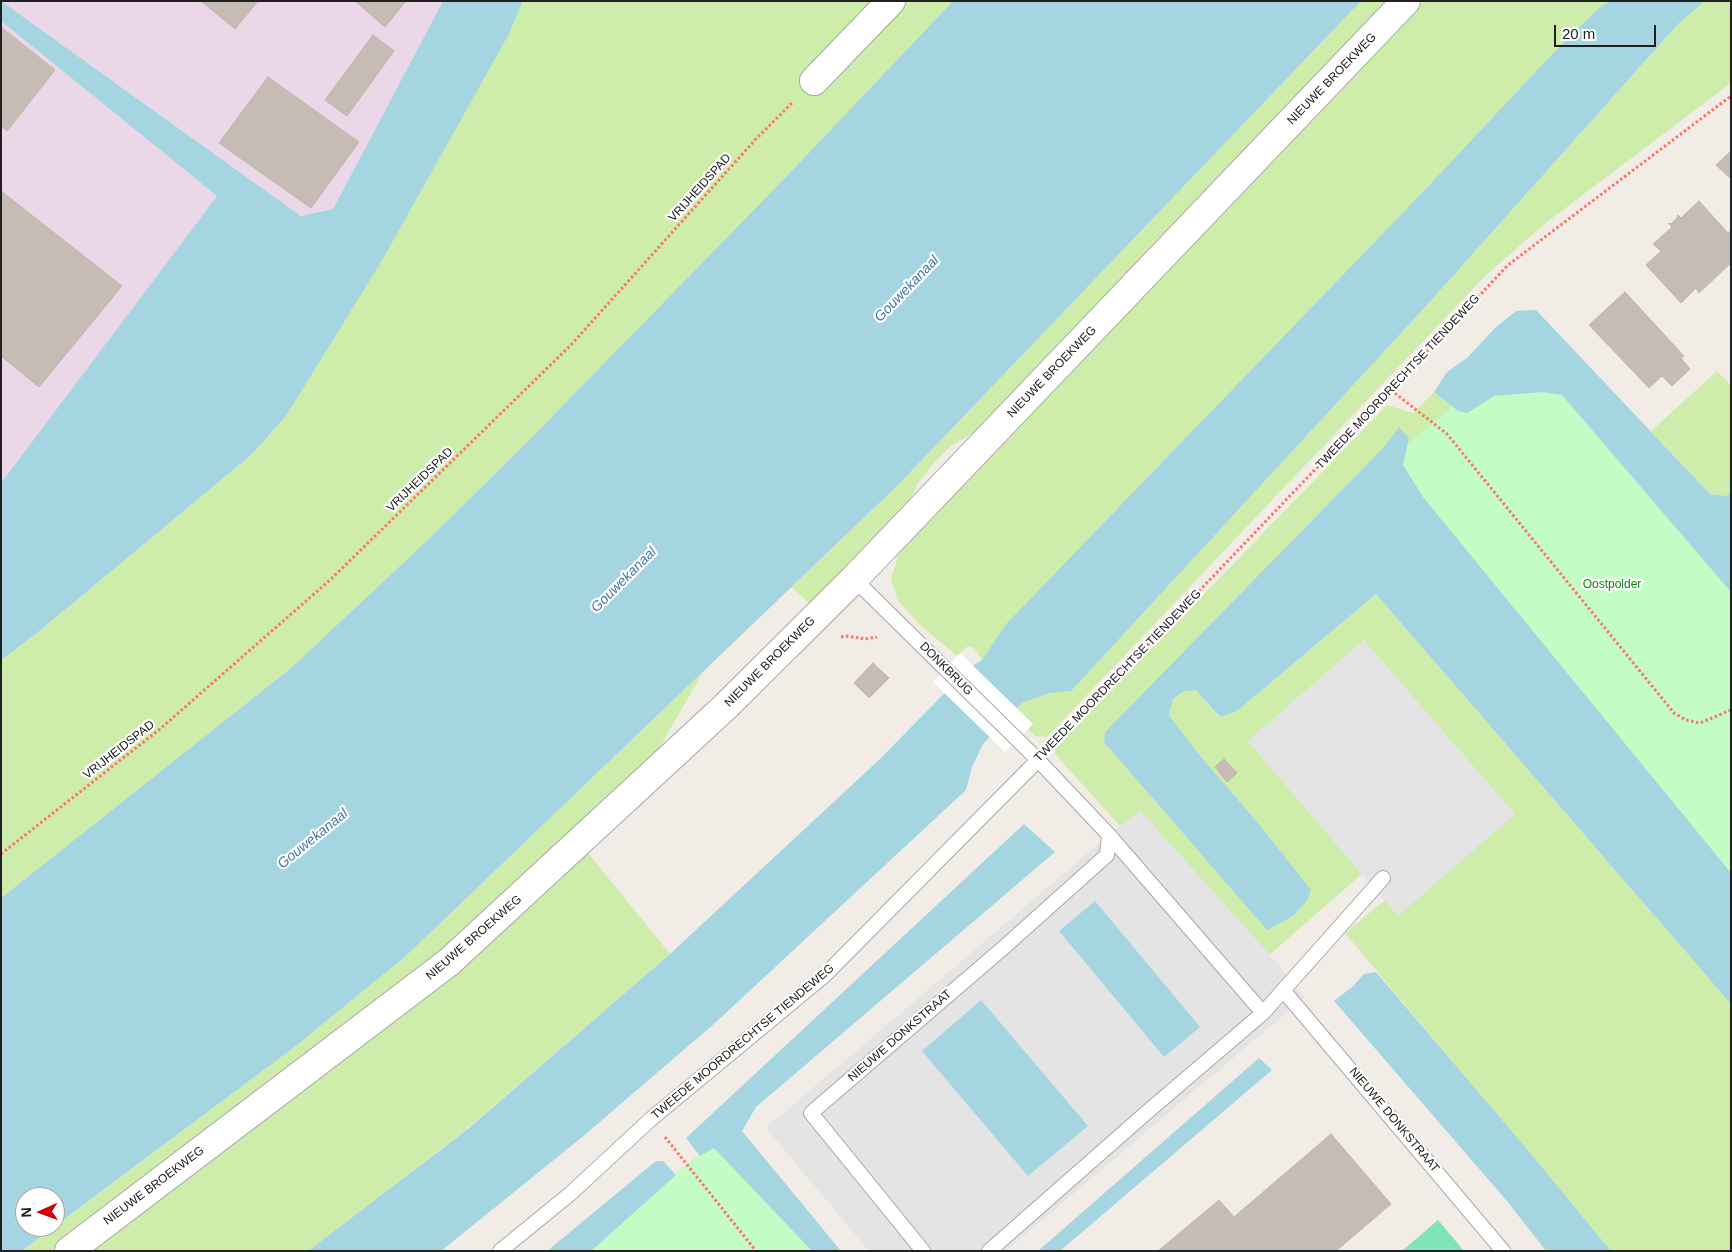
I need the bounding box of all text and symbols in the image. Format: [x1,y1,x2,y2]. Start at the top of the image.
scale bar [1557,15,1660,47]
text: 20 m [1562,25,1595,42]
street label: NIEUWE BROEKWEG [1284,30,1380,128]
street label: VRIJHEIDSPAD [666,151,734,225]
water label: Gouwekanaal [871,252,943,326]
street label: TWEEDE MOORDRECHTSE TIENDEWEG [1313,292,1483,472]
street label: NIEUWE BROEKWEG [1004,323,1100,421]
street label: VRIJHEIDSPAD [384,445,456,515]
water label: Gouwekanaal [588,544,660,616]
park label: Oostpolder [1583,578,1641,592]
street label: TWEEDE MOORDRECHTSE TIENDEWEG [1032,587,1204,765]
street label: NIEUWE BROEKWEG [722,614,818,710]
street label: DONKBRUG [916,639,976,699]
street label: VRIJHEIDSPAD [81,718,157,782]
water label: Gouwekanaal [274,806,352,872]
street label: NIEUWE BROEKWEG [423,893,525,983]
street label: TWEEDE MOORDRECHTSE TIENDEWEG [649,961,837,1123]
street label: NIEUWE DONKSTRAAT [845,987,955,1085]
street label: NIEUWE DONKSTRAAT [1346,1065,1442,1175]
street label: NIEUWE BROEKWEG [101,1144,207,1228]
north arrow [15,1187,65,1237]
text: N [18,1207,34,1218]

